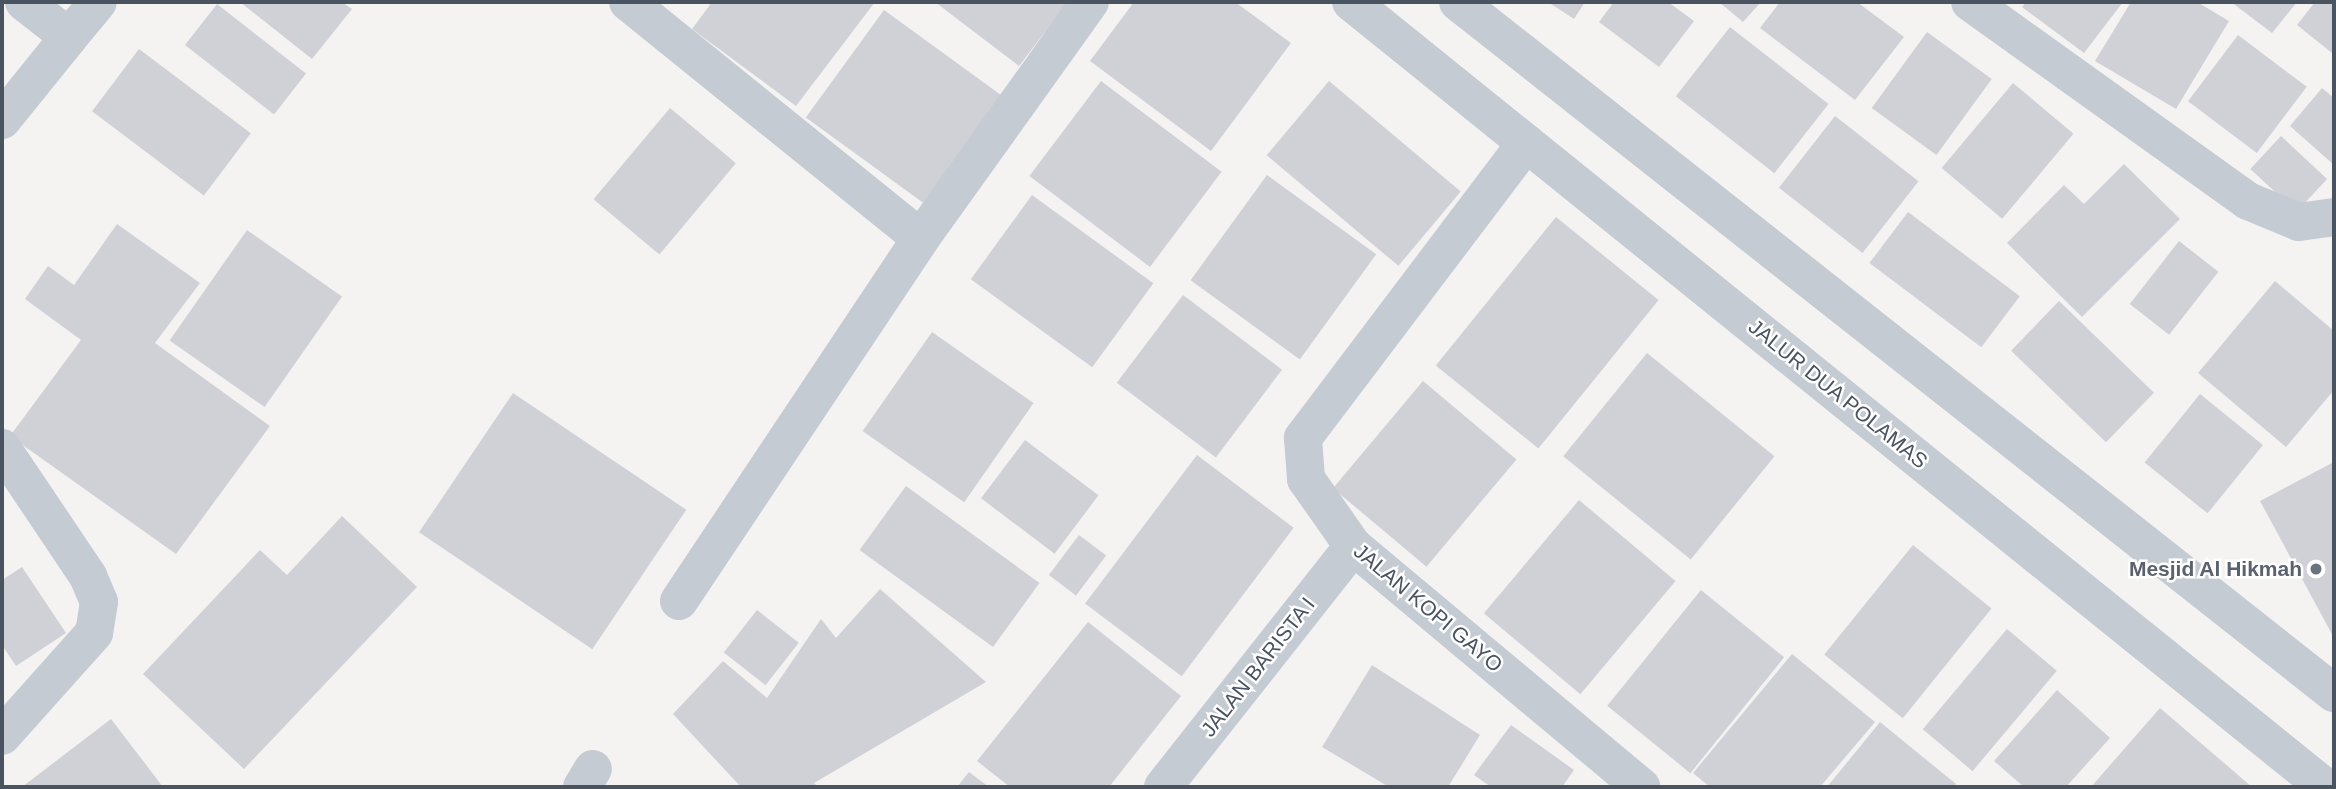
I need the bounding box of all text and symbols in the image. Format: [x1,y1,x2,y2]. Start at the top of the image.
street label: JALUR DUA POLAMAS [1743,314,1933,474]
street label: JALAN KOPI GAYO [1349,538,1507,678]
place label: Mesjid Al Hikmah [2128,556,2302,582]
marker: Mesjid Al Hikmah [2308,561,2324,577]
street label: JALAN BARISTA I [1195,592,1321,742]

